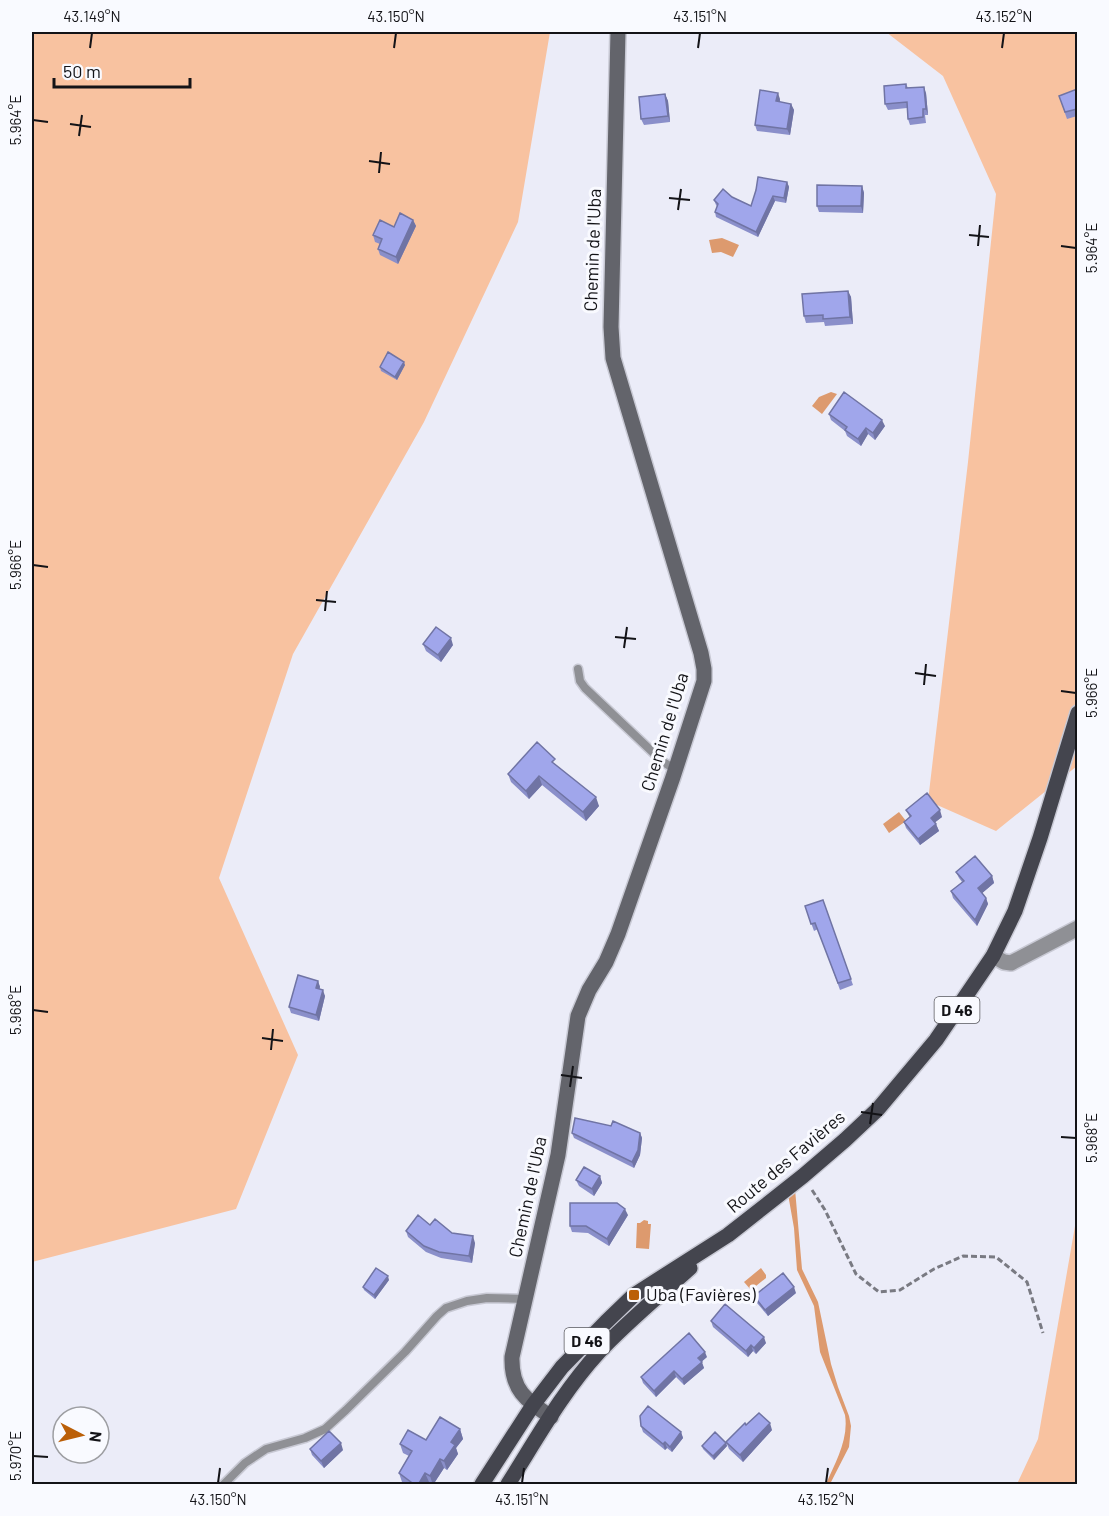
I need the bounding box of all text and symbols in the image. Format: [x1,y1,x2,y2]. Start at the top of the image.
text: 43.149°N [63,7,121,25]
text: 43.150°N [367,7,425,25]
text: 43.151°N [673,7,727,25]
text: 43.152°N [975,7,1033,25]
scale bar [54,51,190,89]
text: 50 m [63,60,101,82]
text: 5.964°E [6,95,24,145]
street label: Chemin de l'Uba [579,188,605,312]
text: 5.964°E [1082,223,1100,273]
text: 5.966°E [6,540,24,590]
text: 5.966°E [1082,668,1100,718]
street label: Chemin de l'Uba [636,670,693,794]
text: 5.968°E [6,985,24,1035]
road number: D 46 [934,997,980,1023]
street label: Route des Favières [722,1105,849,1217]
text: 5.968°E [1082,1113,1100,1163]
street label: Chemin de l'Uba [503,1134,551,1259]
place label: Uba (Favières) [646,1283,756,1305]
marker: Uba (Favières) [627,1288,641,1302]
road number: D 46 [564,1328,610,1354]
north arrow [51,1405,111,1465]
text: N [86,1430,106,1443]
text: 5.970°E [6,1431,24,1481]
text: 43.150°N [189,1490,247,1508]
text: 43.151°N [495,1490,549,1508]
text: 43.152°N [797,1490,855,1508]

